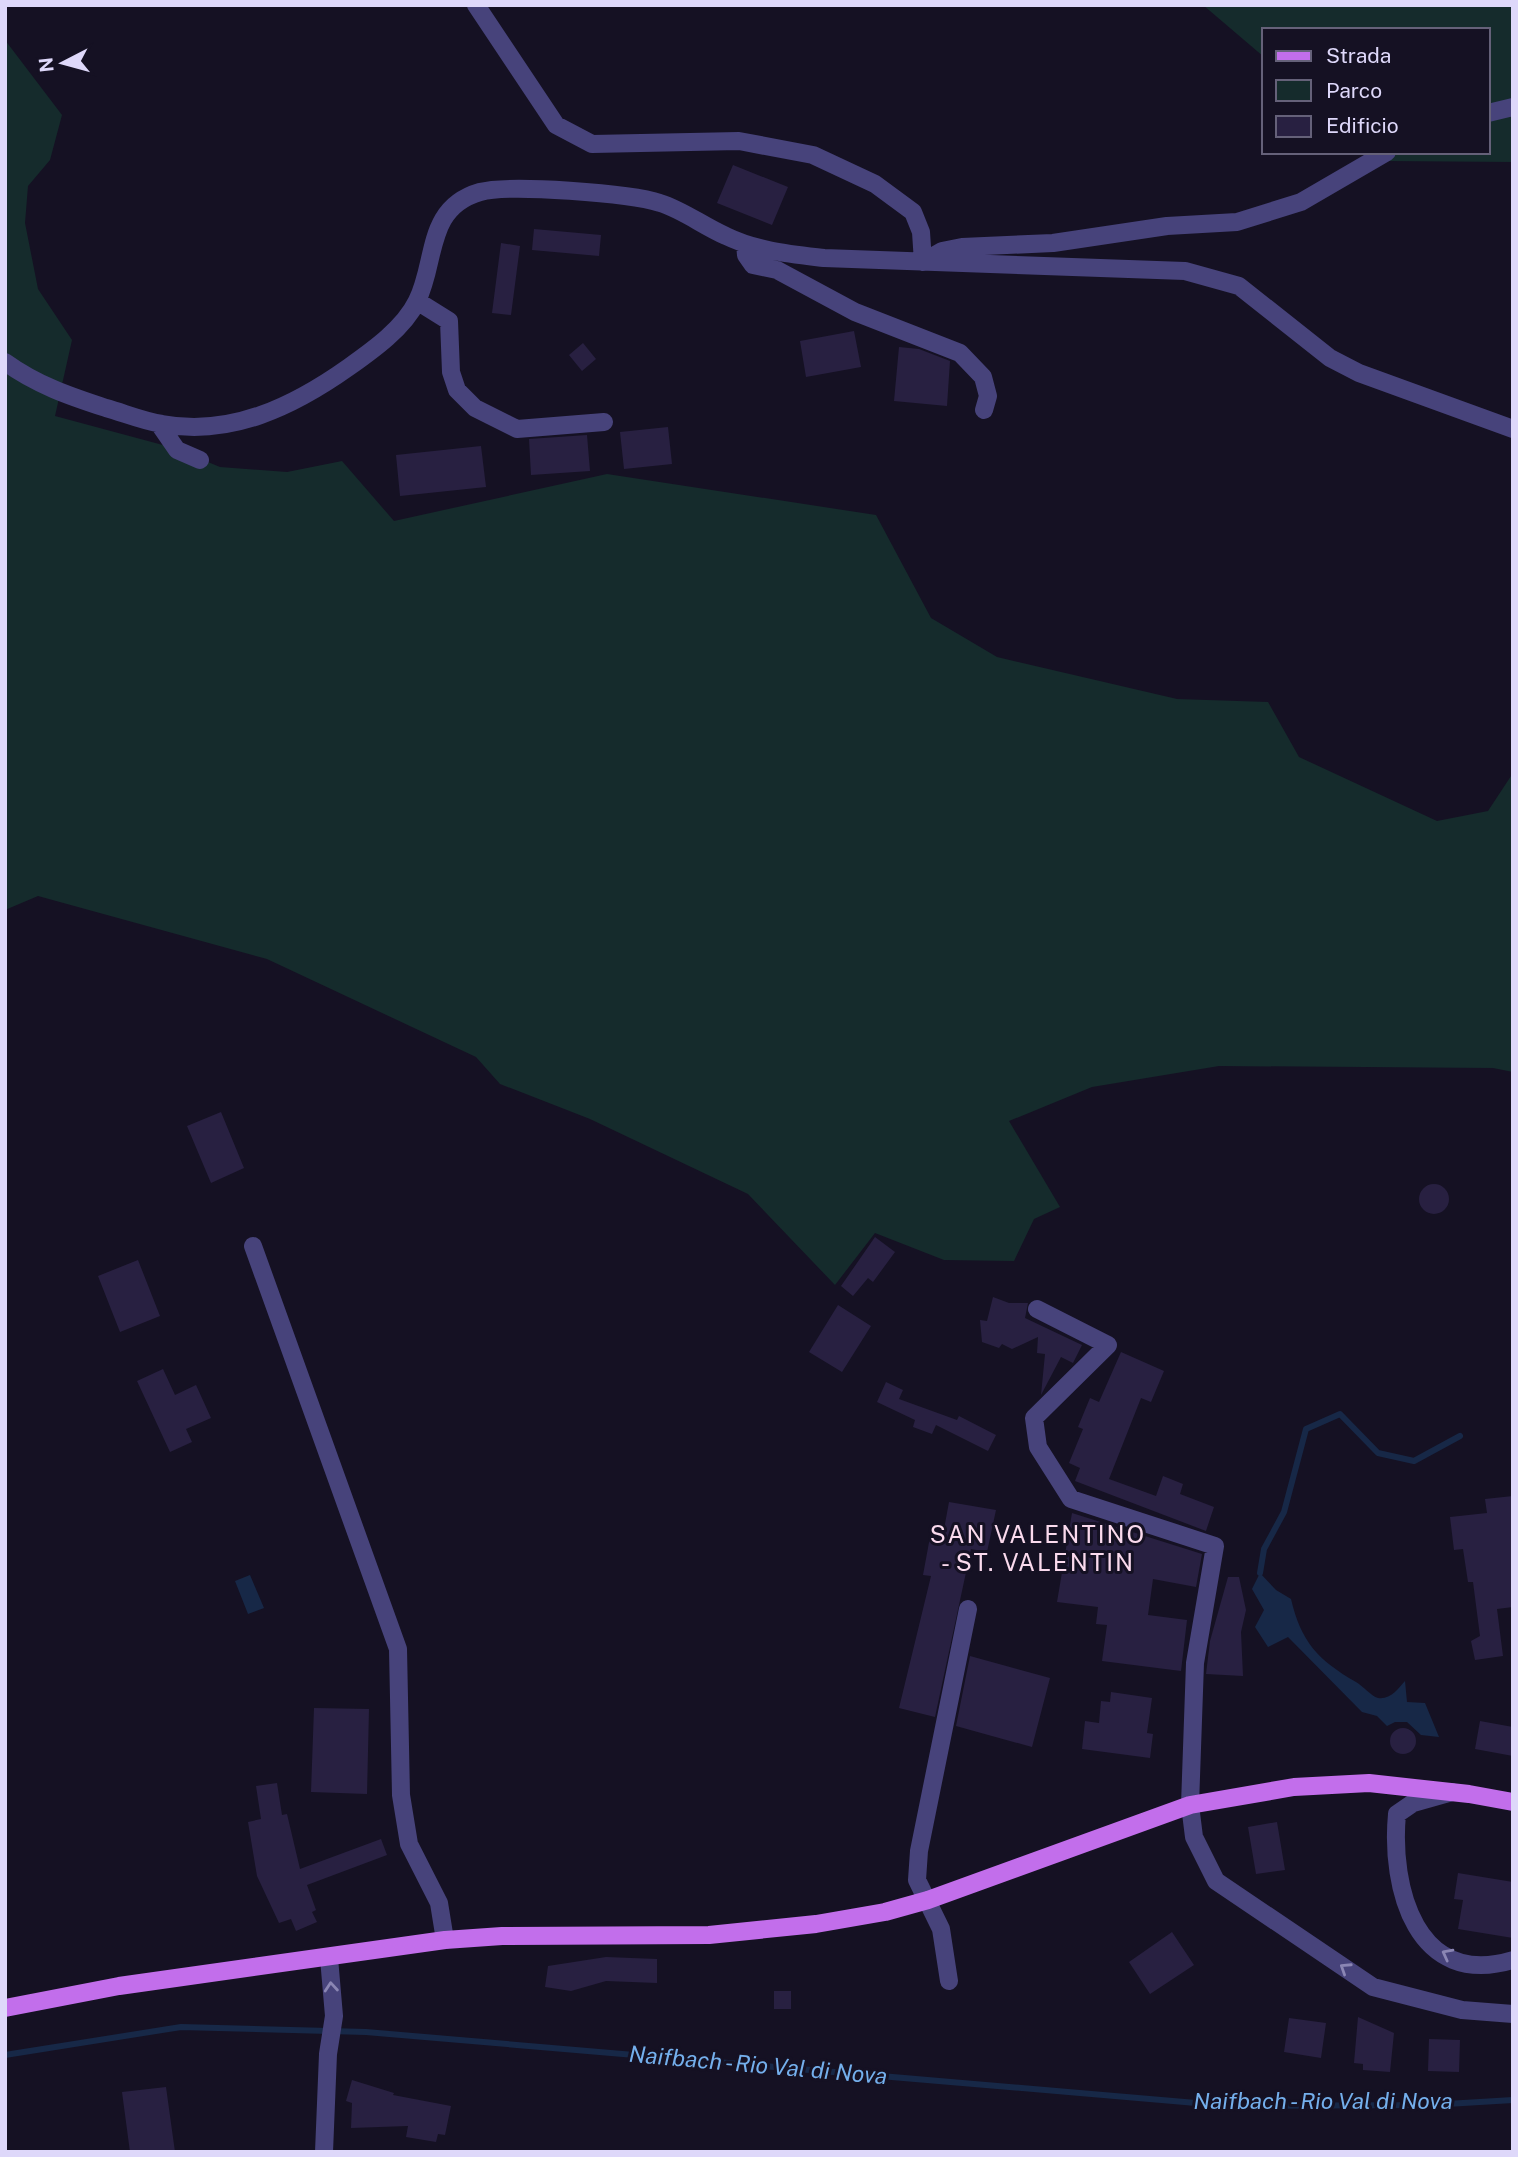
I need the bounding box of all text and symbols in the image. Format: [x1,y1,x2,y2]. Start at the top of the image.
north arrow [28,28,98,98]
legend [1262,28,1490,154]
text: Strada [1326,43,1391,68]
text: N [34,56,58,73]
text: Parco [1326,78,1382,103]
text: Edificio [1326,113,1399,138]
district label: SAN VALENTINO - ST. VALENTIN [930,1520,1146,1576]
one-way arrow [1442,1949,1454,1963]
one-way arrow [1339,1964,1352,1977]
one-way arrow [324,1982,339,1993]
water label: Naifbach - Rio Val di Nova [628,2040,888,2089]
water label: Naifbach - Rio Val di Nova [1193,2087,1453,2114]

